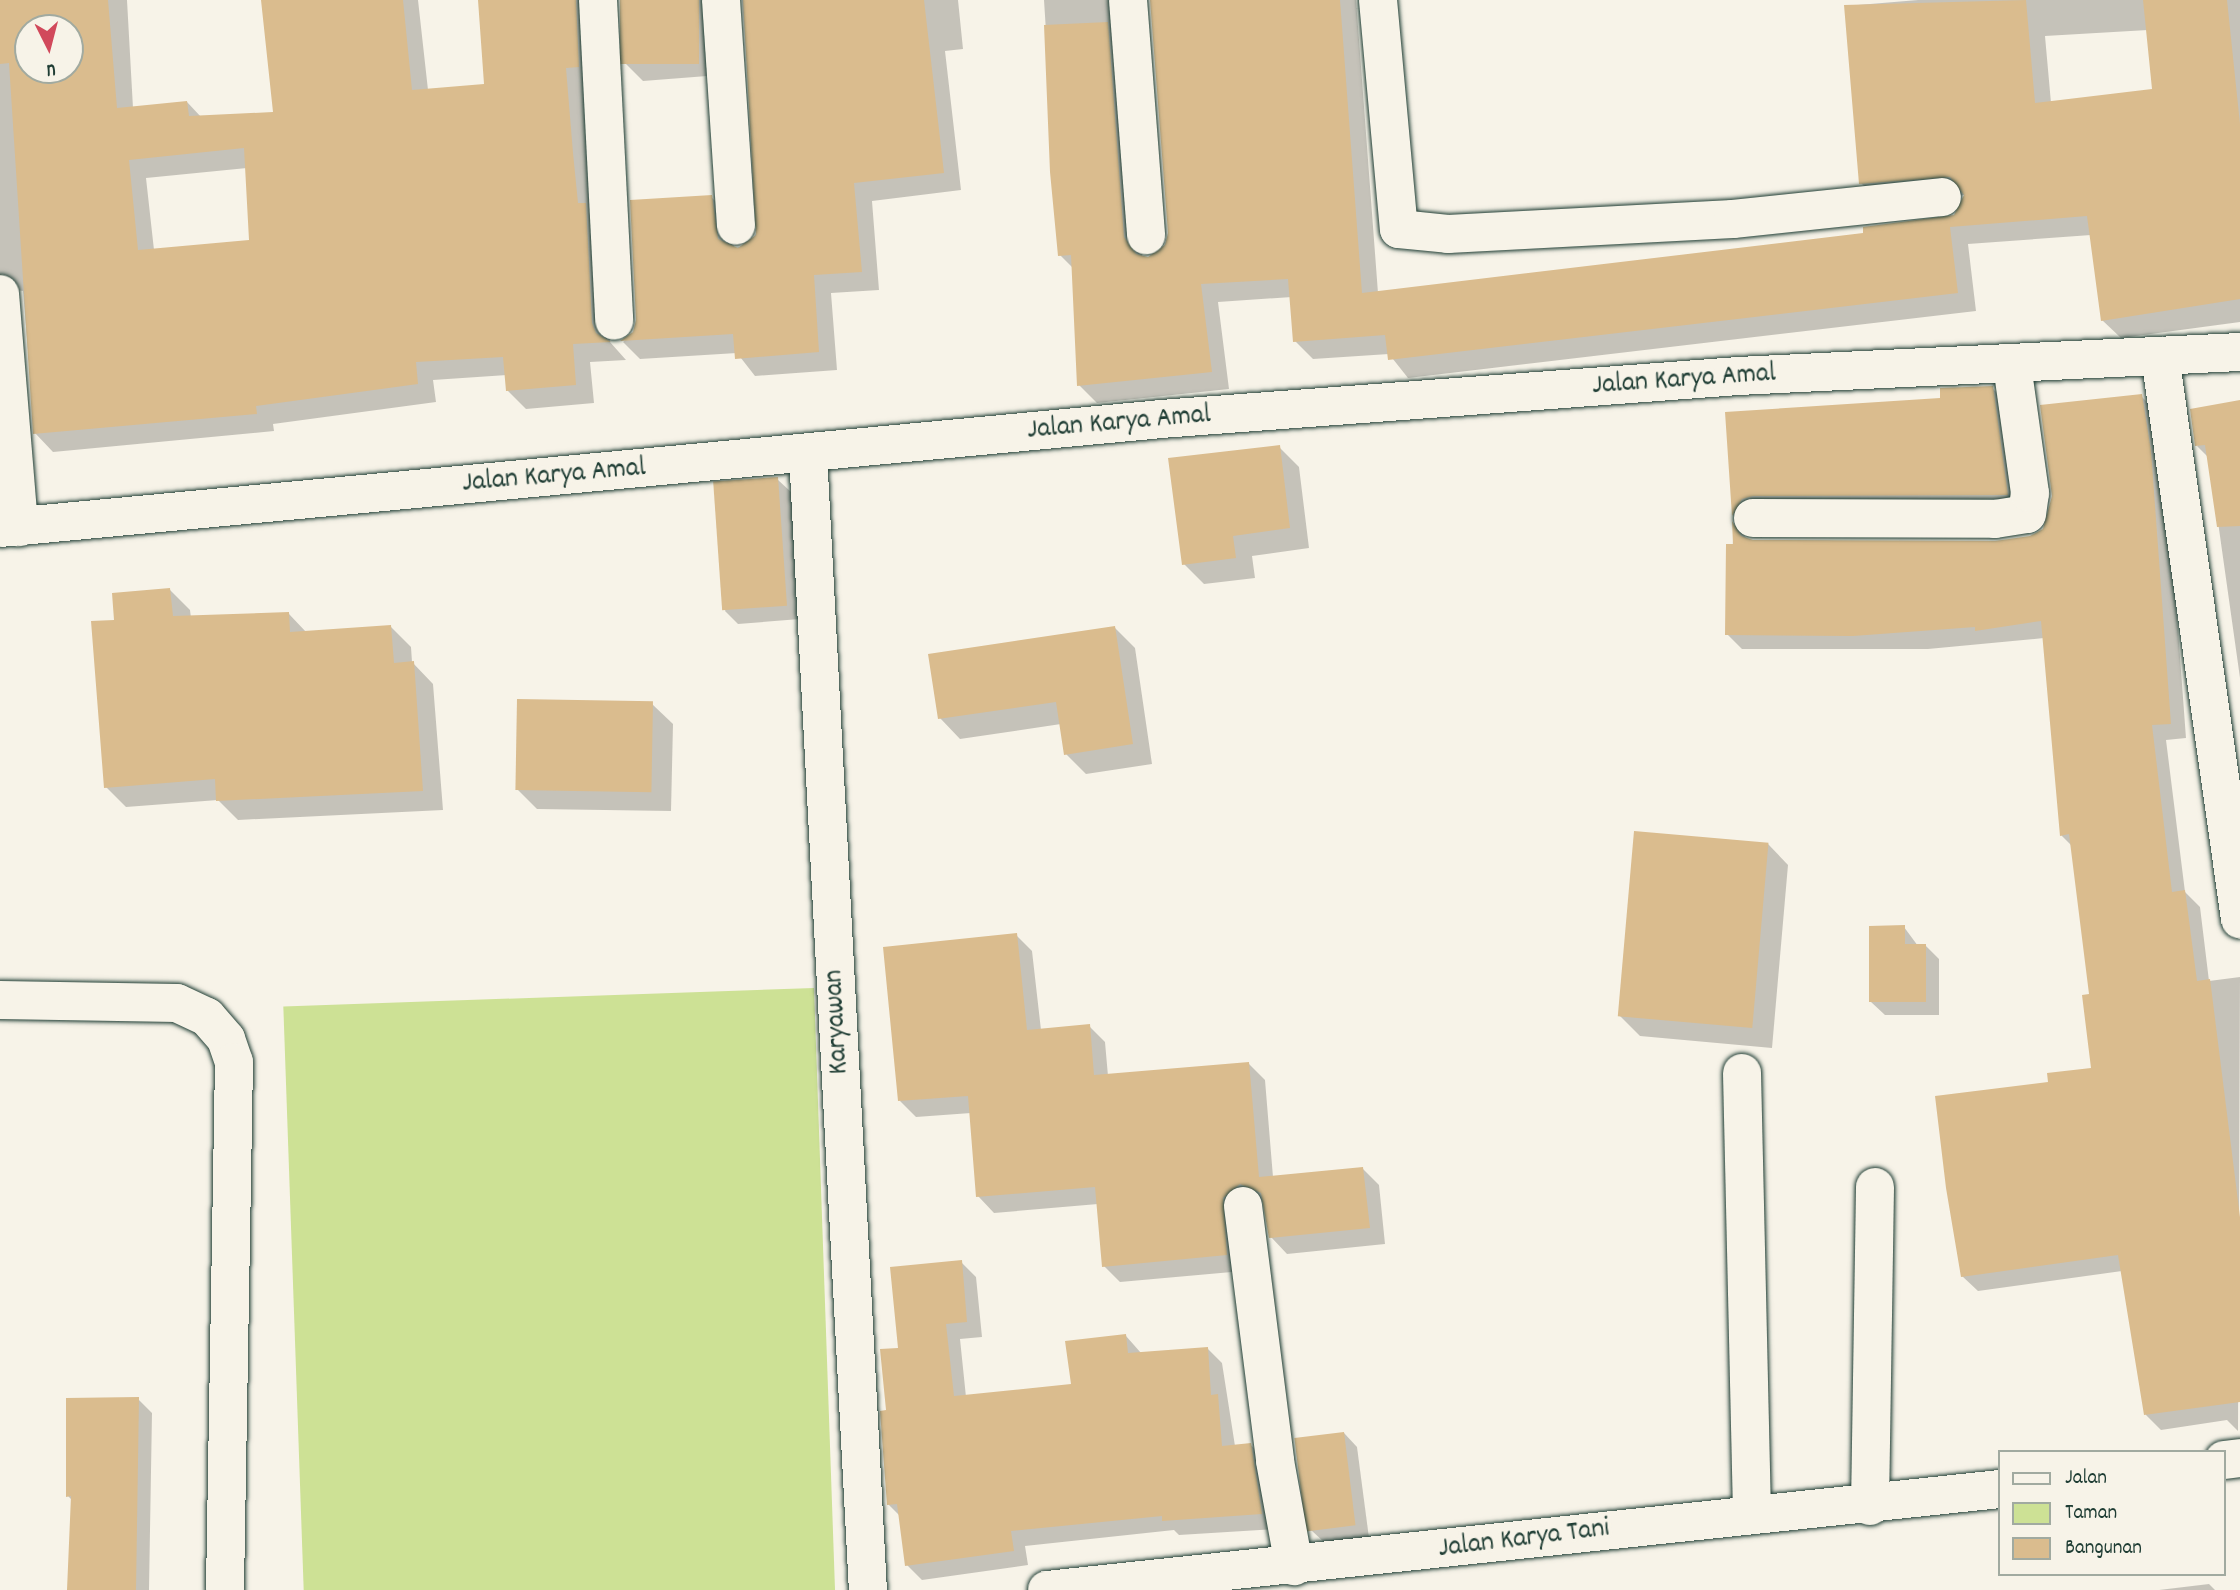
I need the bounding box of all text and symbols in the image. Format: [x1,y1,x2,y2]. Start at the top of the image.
north arrow [14,14,84,84]
text: U [45,54,57,82]
street label: Jalan Karya Amal [1591,358,1777,404]
street label: Jalan Karya Amal [1026,399,1212,449]
street label: Jalan Karya Amal [461,452,647,502]
street label: Karyawan [818,969,858,1075]
legend [1998,1450,2226,1576]
text: Jalan [2065,1464,2107,1494]
text: Taman [2065,1499,2117,1529]
street label: Jalan Karya Tani [1436,1513,1612,1567]
text: Bangunan [2065,1534,2142,1564]

